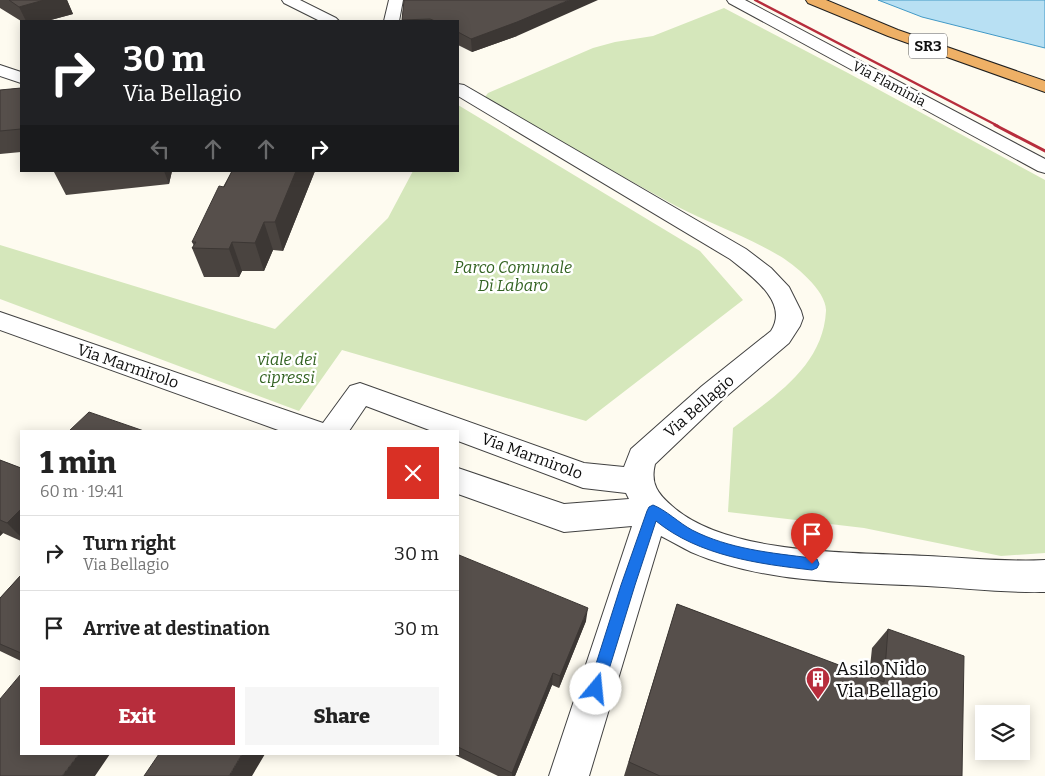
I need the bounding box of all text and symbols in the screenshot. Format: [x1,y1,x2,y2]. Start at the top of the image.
road number: SR3 [909,34,947,58]
text: 30 m [123,38,205,80]
icon: right [40,40,105,105]
street label: Via Flaminia [849,58,929,111]
text: Via Bellagio [123,80,242,107]
icon: left [146,135,174,163]
icon: ahead [199,135,227,163]
icon: ahead [252,135,280,163]
icon: right [305,135,333,163]
park label: Parco Comunale Di Labaro [454,258,572,295]
street label: Via Marmirolo [75,340,181,392]
park label: viale dei cipressi [257,350,317,387]
street label: Via Bellagio [660,371,738,441]
street label: Via Marmirolo [479,429,585,483]
text: 1 min [40,445,116,481]
button: close [387,447,439,499]
text: 60 m · 19:41 [40,482,123,501]
pin [791,513,833,564]
icon: arrive [798,520,826,548]
text: Turn right [83,532,176,555]
icon: right [40,539,68,567]
text: 30 m [394,542,439,565]
text: Via Bellagio [83,555,169,574]
icon: arrive [40,614,68,642]
text: Arrive at destination [83,617,270,640]
text: 30 m [394,617,439,640]
place label: Asilo Nido Via Bellagio [836,657,938,702]
position arrow [569,662,621,714]
building icon: Asilo Nido Via Bellagio [805,666,831,700]
button: Exit [40,687,235,745]
button: Share [245,687,439,745]
map controls [975,705,1030,760]
button: layers [975,705,1030,760]

